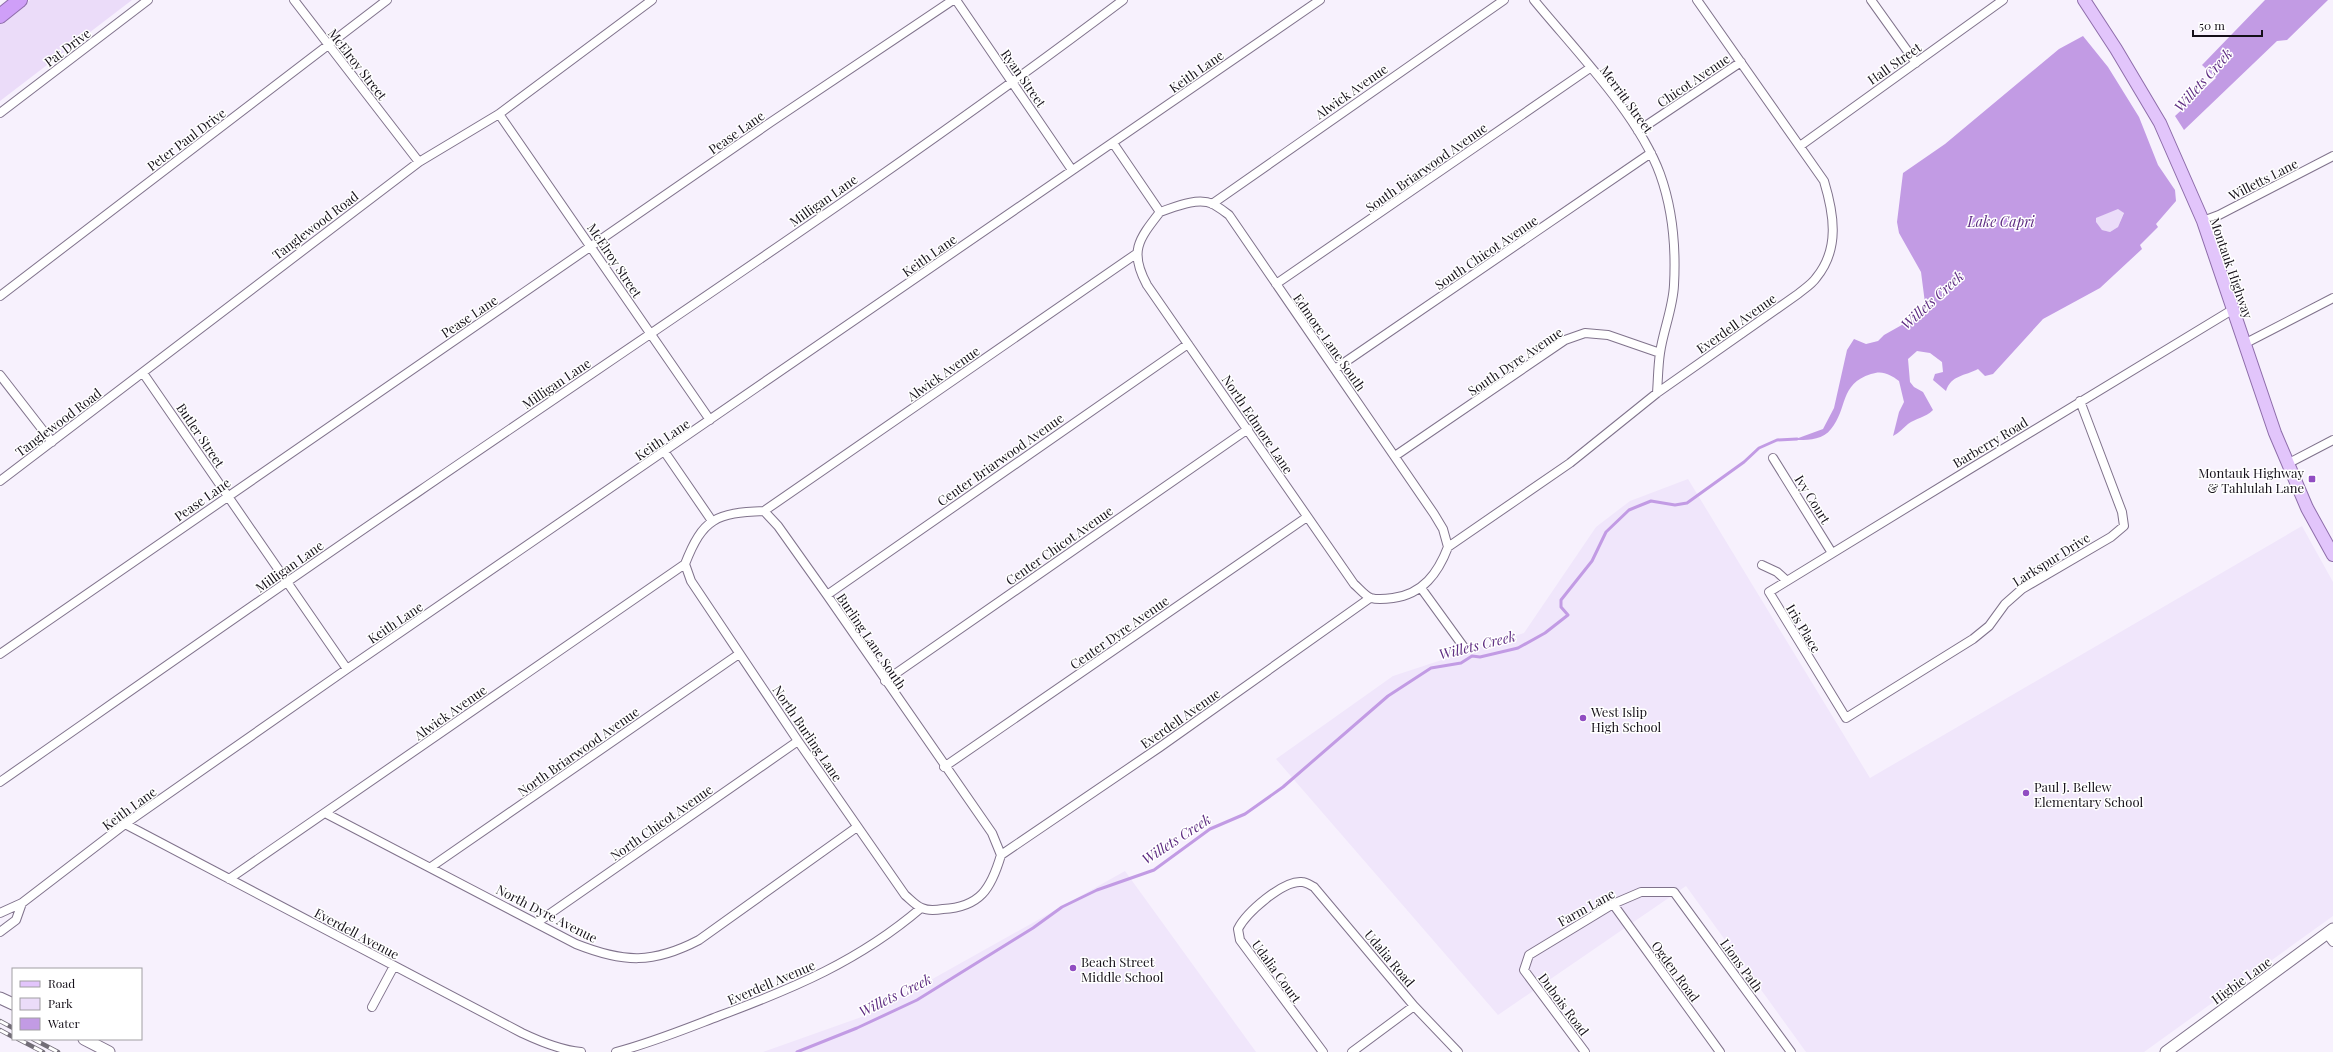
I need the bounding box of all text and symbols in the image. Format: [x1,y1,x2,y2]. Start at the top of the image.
scale bar [2193,12,2262,38]
text: 50 m [2199,17,2225,33]
street label: Pat Drive [41,24,94,70]
street label: McElroy Street [325,25,391,103]
street label: Hall Street [1864,38,1925,88]
water label: Willets Creek [2170,44,2236,116]
street label: Ryan Street [998,46,1050,111]
street label: Keith Lane [1165,46,1227,96]
street label: Chicot Avenue [1653,49,1733,111]
street label: Alwick Avenue [1311,59,1391,123]
street label: Merritt Street [1597,62,1658,137]
street label: Peter Paul Drive [143,104,229,174]
street label: Pease Lane [705,106,768,157]
street label: South Briarwood Avenue [1362,118,1490,215]
street label: Willetts Lane [2225,154,2301,204]
street label: Milligan Lane [786,170,861,230]
street label: Tanglewood Road [269,187,362,263]
street label: South Chicot Avenue [1431,211,1541,293]
water label: Lake Capri [1967,212,2035,231]
street label: Montauk Highway [2207,215,2257,321]
street label: McElroy Street [584,220,646,301]
street label: Keith Lane [898,230,960,280]
water label: Willets Creek [1896,267,1968,333]
street label: Everdell Avenue [1693,289,1780,357]
street label: Edmore Lane South [1290,290,1370,394]
street label: Pease Lane [437,291,501,341]
street label: South Dyre Avenue [1464,323,1566,399]
street label: Alwick Avenue [903,341,983,405]
street label: Milligan Lane [518,354,594,412]
street label: North Edmore Lane [1219,371,1298,477]
street label: Tanglewood Road [12,384,105,460]
street label: Butler Street [173,400,229,471]
street label: Center Briarwood Avenue [933,409,1067,509]
street label: Barberry Road [1949,413,2031,471]
street label: Keith Lane [631,414,693,464]
place label: Montauk Highway & Tahlulah Lane [2198,464,2304,496]
street label: Ivy Court [1791,472,1835,527]
street label: Pease Lane [171,473,234,524]
marker: Montauk Highway & Tahlulah Lane [2307,474,2317,484]
street label: Center Chicot Avenue [1002,501,1116,588]
street label: Larkspur Drive [2009,528,2093,590]
street label: Milligan Lane [252,536,327,596]
street label: Burling Lane South [834,590,911,693]
street label: Center Dyre Avenue [1066,591,1172,673]
street label: Keith Lane [364,597,426,647]
street label: Iris Place [1783,601,1825,656]
water label: Willets Creek [1436,626,1518,664]
street label: Alwick Avenue [410,680,490,744]
street label: North Burling Lane [770,682,847,785]
street label: Everdell Avenue [1137,684,1224,752]
street label: North Briarwood Avenue [514,702,642,799]
place label: West Islip High School [1590,703,1661,735]
marker: West Islip High School [1578,713,1588,723]
place label: Paul J. Bellew Elementary School [2034,778,2143,810]
street label: North Chicot Avenue [606,780,716,864]
street label: Keith Lane [99,782,160,833]
marker: Paul J. Bellew Elementary School [2021,788,2031,798]
water label: Willets Creek [1138,810,1214,868]
street label: North Dyre Avenue [494,880,601,946]
street label: Farm Lane [1554,884,1618,930]
street label: Everdell Avenue [312,904,403,963]
street label: Udalia Road [1361,926,1419,990]
street label: Lions Path [1717,935,1767,995]
street label: Udalia Court [1248,936,1306,1006]
street label: Ogden Road [1648,937,1704,1005]
street label: Higbie Lane [2208,952,2275,1007]
place label: Beach Street Middle School [1081,953,1164,985]
street label: Everdell Avenue [725,956,818,1008]
marker: Beach Street Middle School [1068,963,1078,973]
legend [12,968,142,1040]
water label: Willets Creek [855,969,935,1021]
street label: Dubois Road [1535,969,1593,1039]
text: Road [48,975,75,991]
text: Park [48,995,73,1011]
text: Water [47,1015,81,1031]

